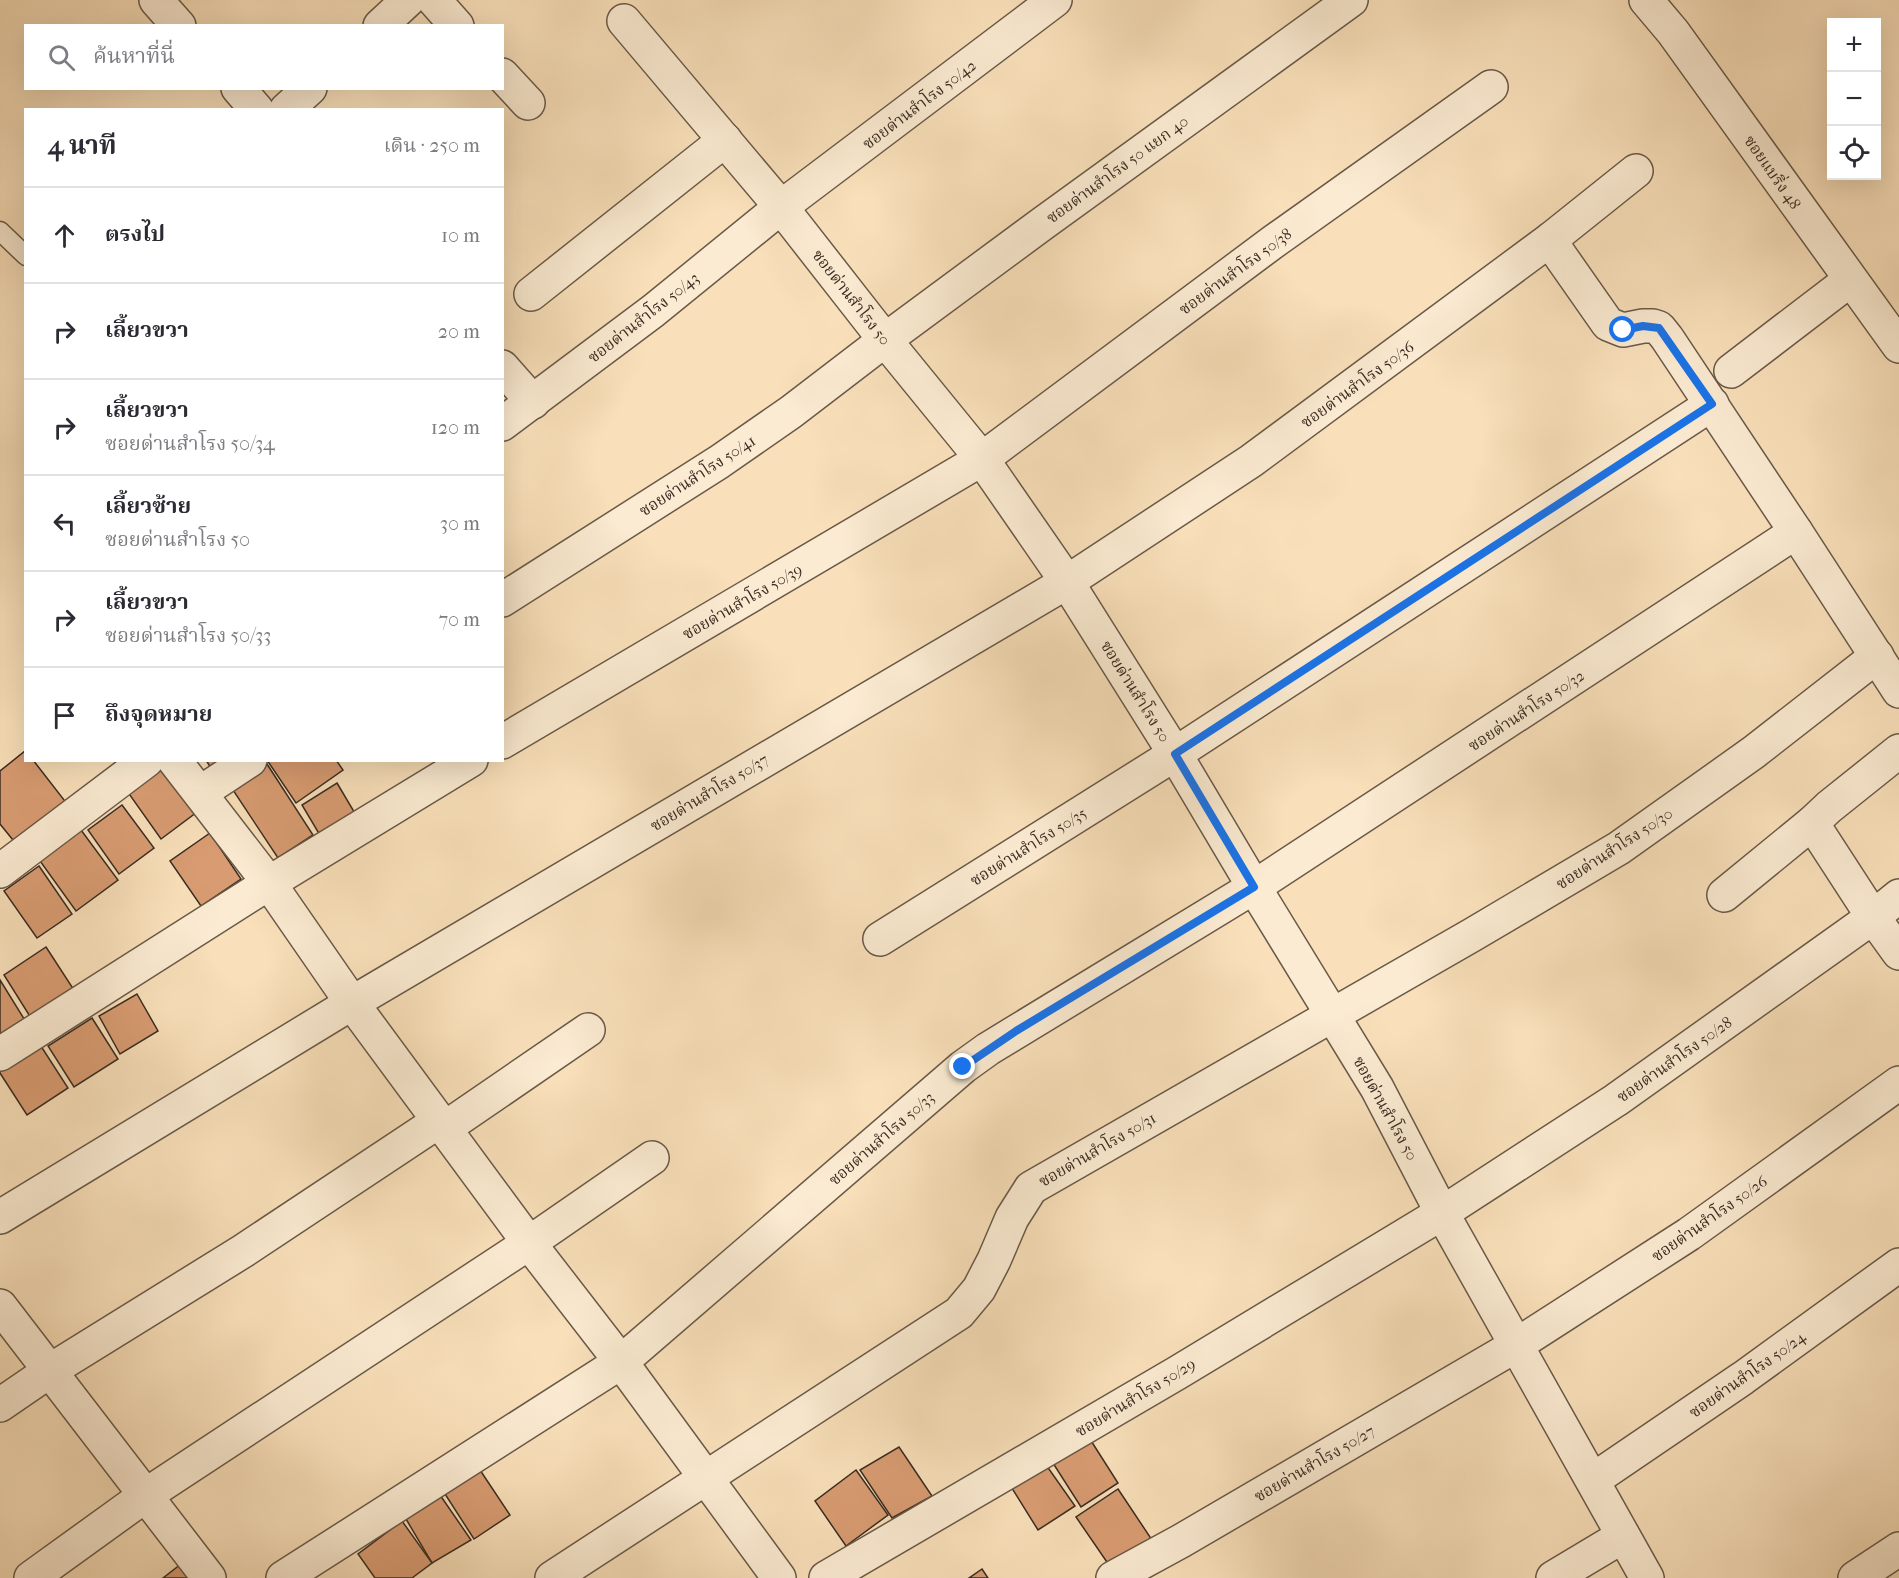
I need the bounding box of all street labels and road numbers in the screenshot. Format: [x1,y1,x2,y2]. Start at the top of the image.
street label: ซอยด่านสำโรง 50/42 [858,55,980,153]
street label: ซอยด่านสำโรง 50 แยก 40 [1042,111,1192,227]
street label: ซอยแบริ่ง 48 [1740,131,1806,213]
street label: ซอยด่านสำโรง 50/38 [1175,223,1295,319]
street label: ซอยด่านสำโรง 50 [808,245,896,349]
street label: ซอยด่านสำโรง 50/43 [583,267,703,367]
street label: ซอยด่านสำโรง 50/36 [1296,336,1418,432]
street label: ซอยด่านสำโรง 50/41 [635,430,759,520]
street label: ซอยด่านสำโรง 50/39 [679,559,805,643]
street label: ซอยด่านสำโรง 50 [1097,637,1175,745]
street label: ซอยด่านสำโรง 50/32 [1464,665,1588,755]
street label: ซอยด่านสำโรง 50/37 [646,749,772,835]
street label: ซอยด่านสำโรง 50/35 [966,802,1090,890]
street label: ซอยด่านสำโรง 50/30 [1552,803,1676,893]
street label: ซอยด่านสำโรง 50/28 [1612,1012,1736,1106]
street label: ซอยด่านสำโรง 50 [1349,1052,1423,1164]
street label: ซอยด่านสำโรง 50/33 [824,1087,938,1189]
street label: ซอยด่านสำโรง 50/31 [1035,1107,1159,1191]
street label: ซอยด่านสำโรง 50/26 [1647,1170,1771,1265]
street label: ซอยด่านสำโรง 50/24 [1685,1326,1810,1422]
street label: ซอยด่านสำโรง 50/29 [1071,1353,1199,1441]
street label: ซอยด่านสำโรง 50/27 [1250,1420,1378,1506]

